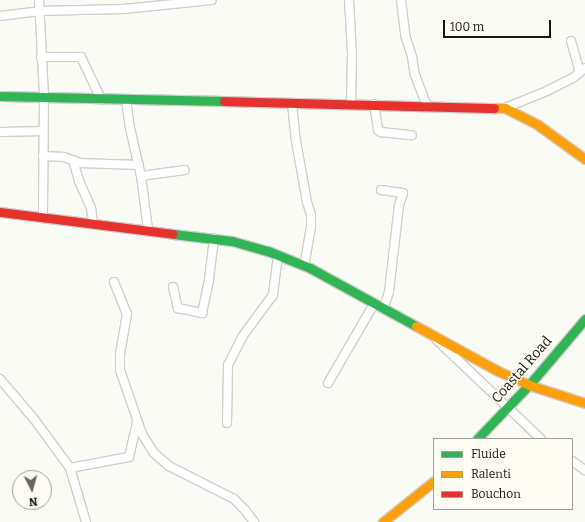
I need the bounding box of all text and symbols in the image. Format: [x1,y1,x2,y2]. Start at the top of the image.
scale bar [445,12,553,38]
text: 100 m [450,20,484,34]
street label: Coastal Road [488,333,556,407]
legend [433,438,573,510]
text: Fluide [471,447,506,461]
text: Ralenti [471,467,511,481]
north arrow [12,470,52,510]
text: Bouchon [471,487,521,501]
text: N [28,495,38,508]

